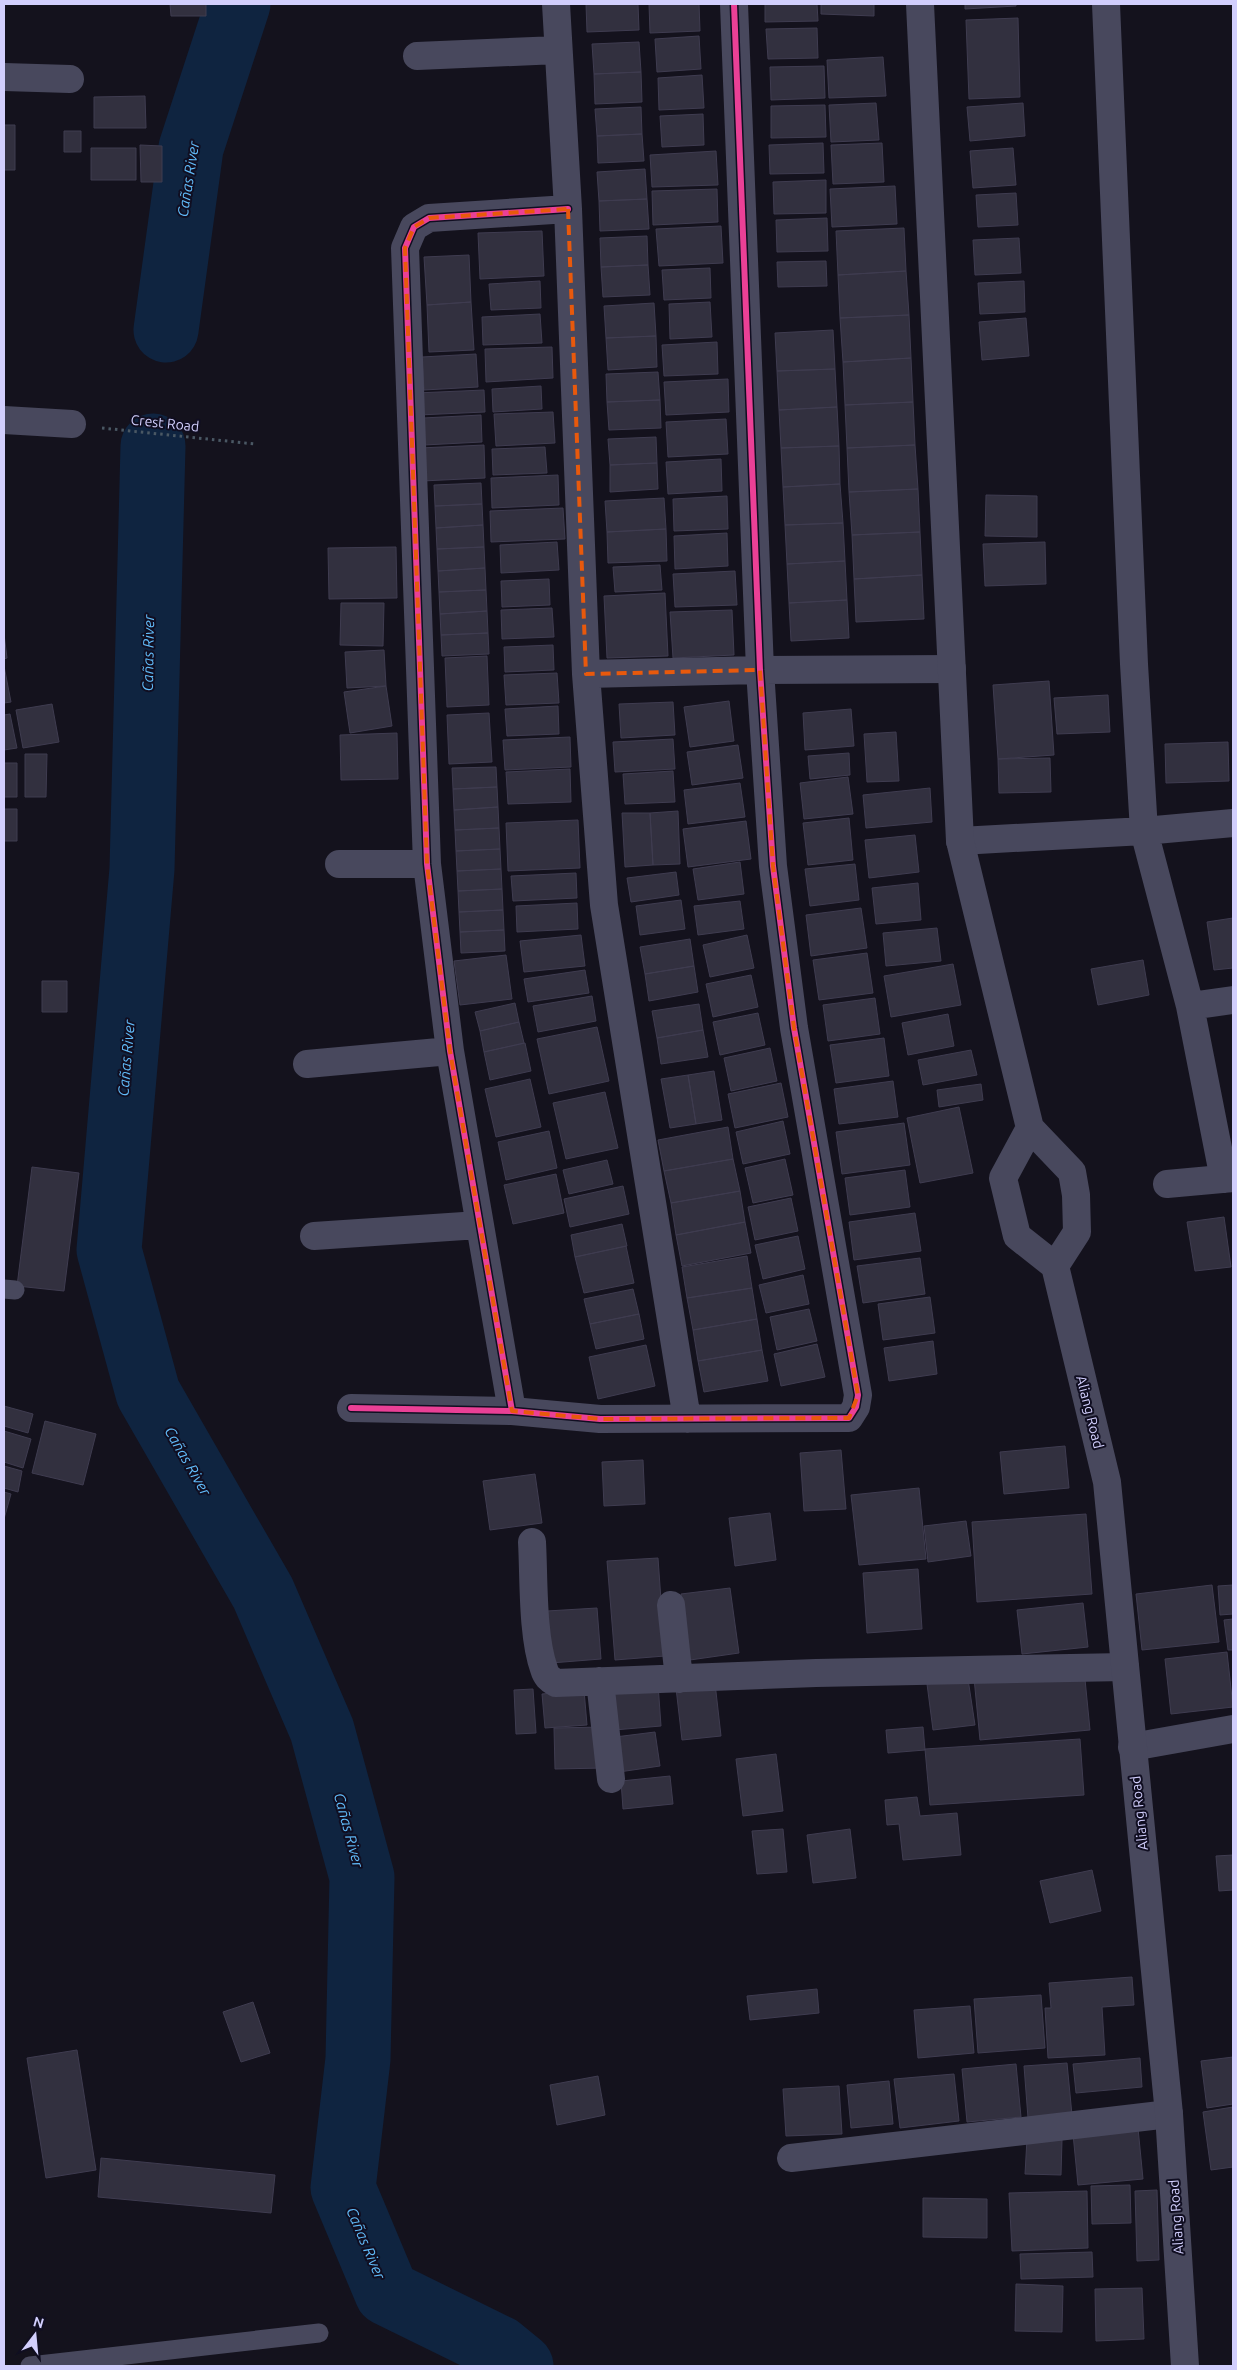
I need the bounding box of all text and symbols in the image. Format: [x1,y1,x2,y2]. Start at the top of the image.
water label: Cañas River [174,139,203,218]
street label: Crest Road [130,411,200,435]
water label: Cañas River [139,613,157,691]
water label: Cañas River [114,1018,138,1097]
street label: Aliang Road [1073,1374,1107,1450]
water label: Cañas River [161,1424,215,1500]
street label: Aliang Road [1127,1775,1151,1851]
water label: Cañas River [331,1791,367,1870]
street label: Aliang Road [1165,2179,1187,2255]
water label: Cañas River [343,2204,389,2283]
north arrow [10,2310,60,2360]
text: N [31,2313,46,2332]

